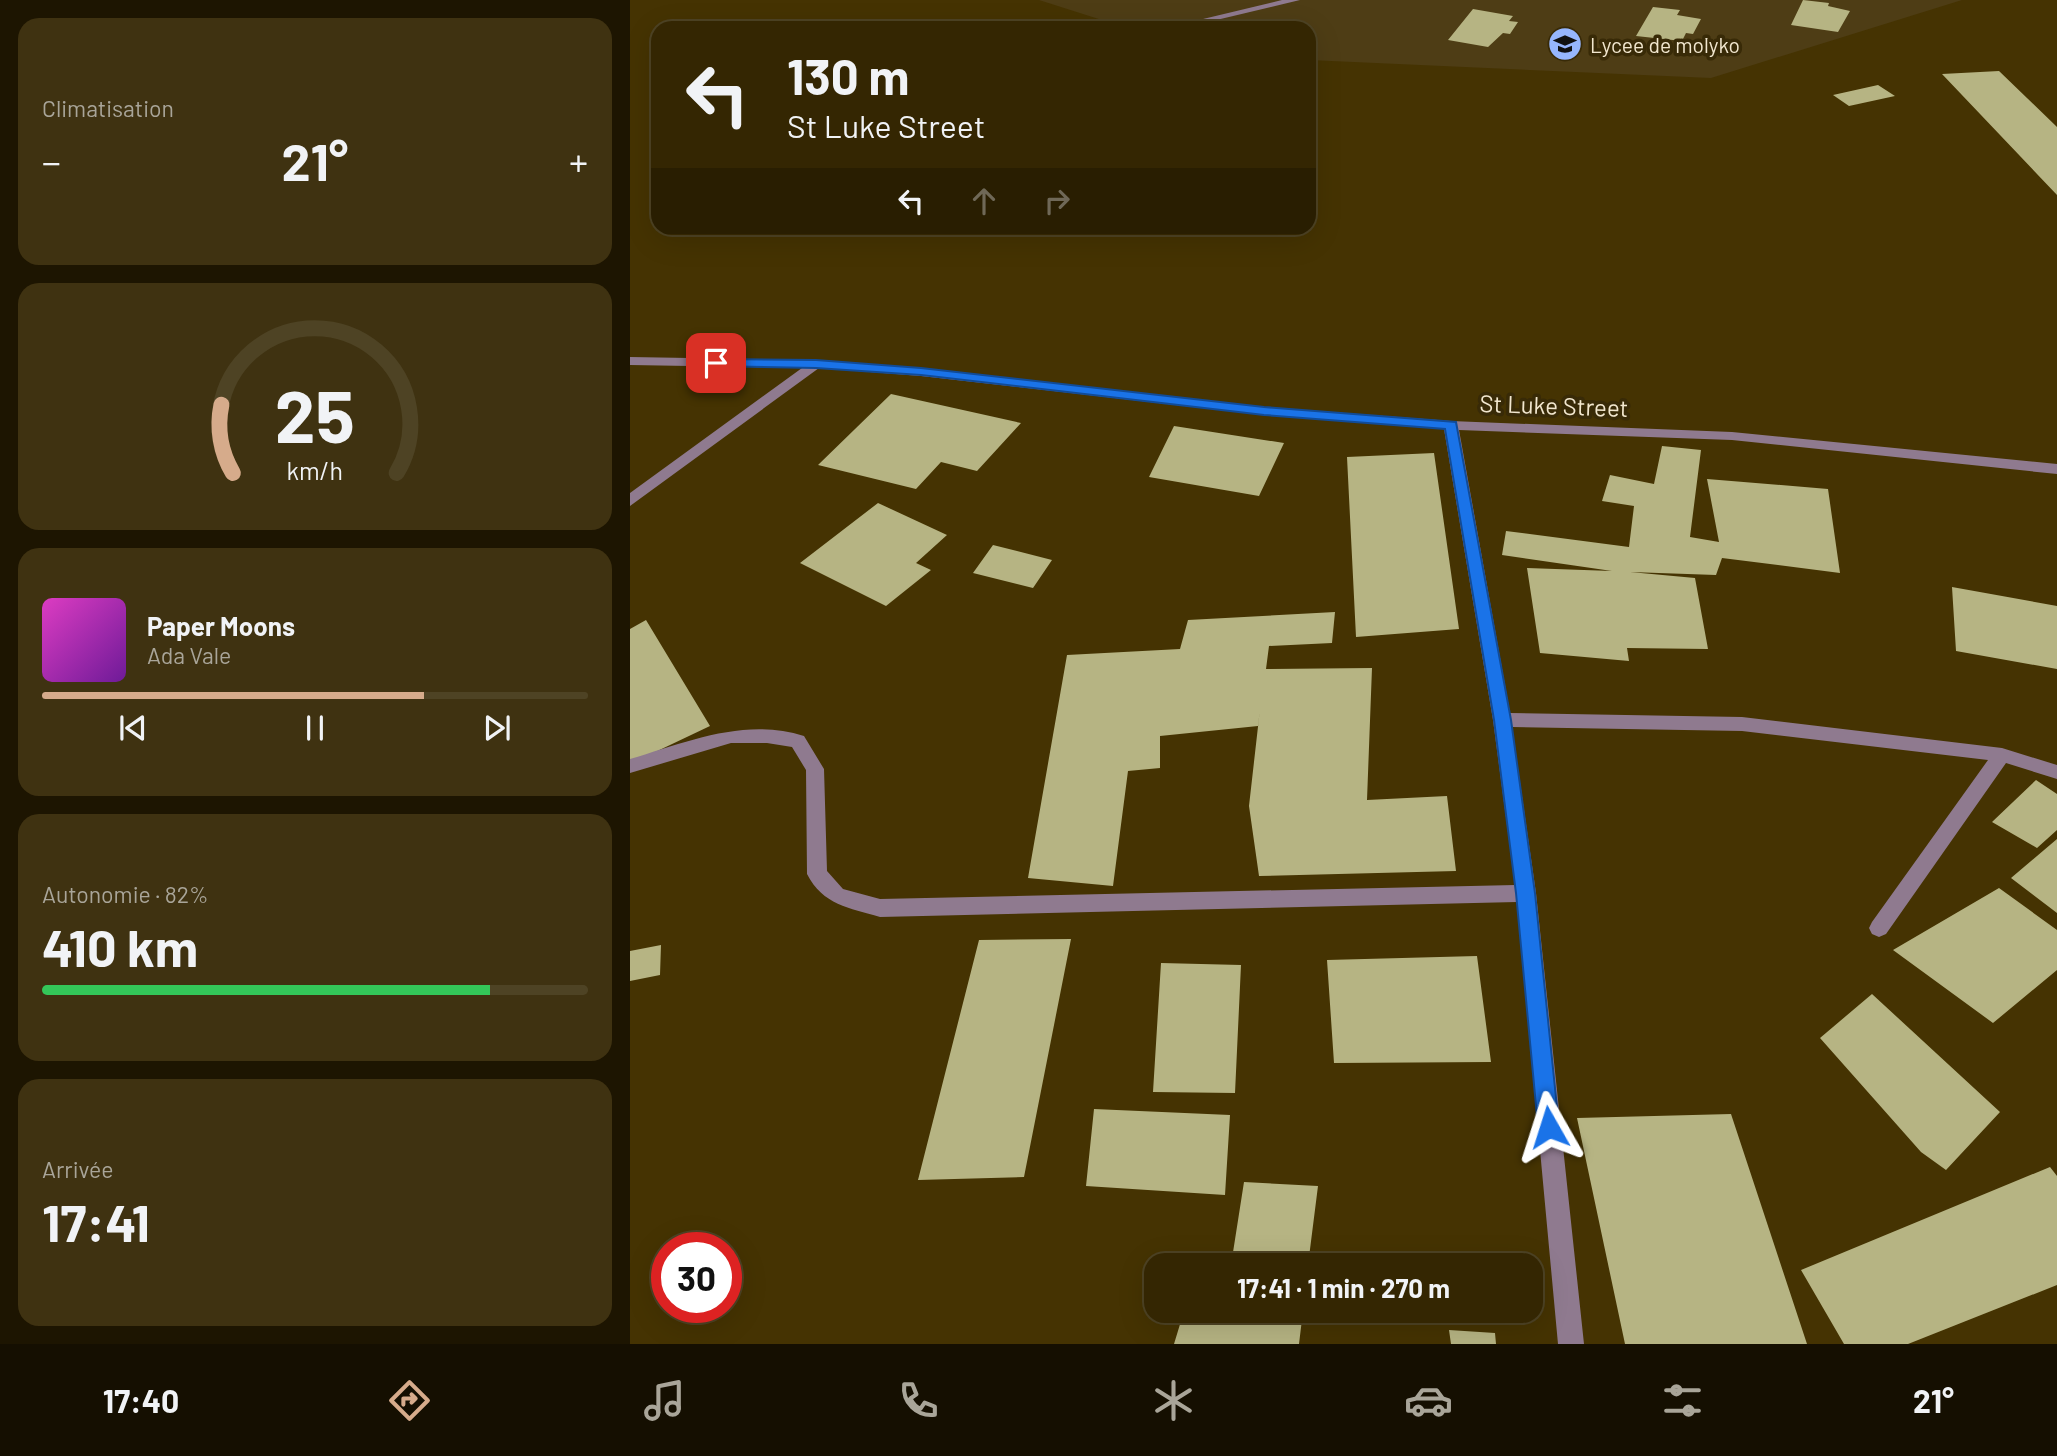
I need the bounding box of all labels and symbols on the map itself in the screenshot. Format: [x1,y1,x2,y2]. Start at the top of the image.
school or university icon: Lycee de molyko [1546,25,1584,63]
place label: Lycee de molyko [1590,32,1740,57]
pin [686,333,746,393]
street label: St Luke Street [1479,388,1629,422]
position arrow [1512,1090,1586,1164]
speed limit sign: 30 [651,1232,742,1323]

